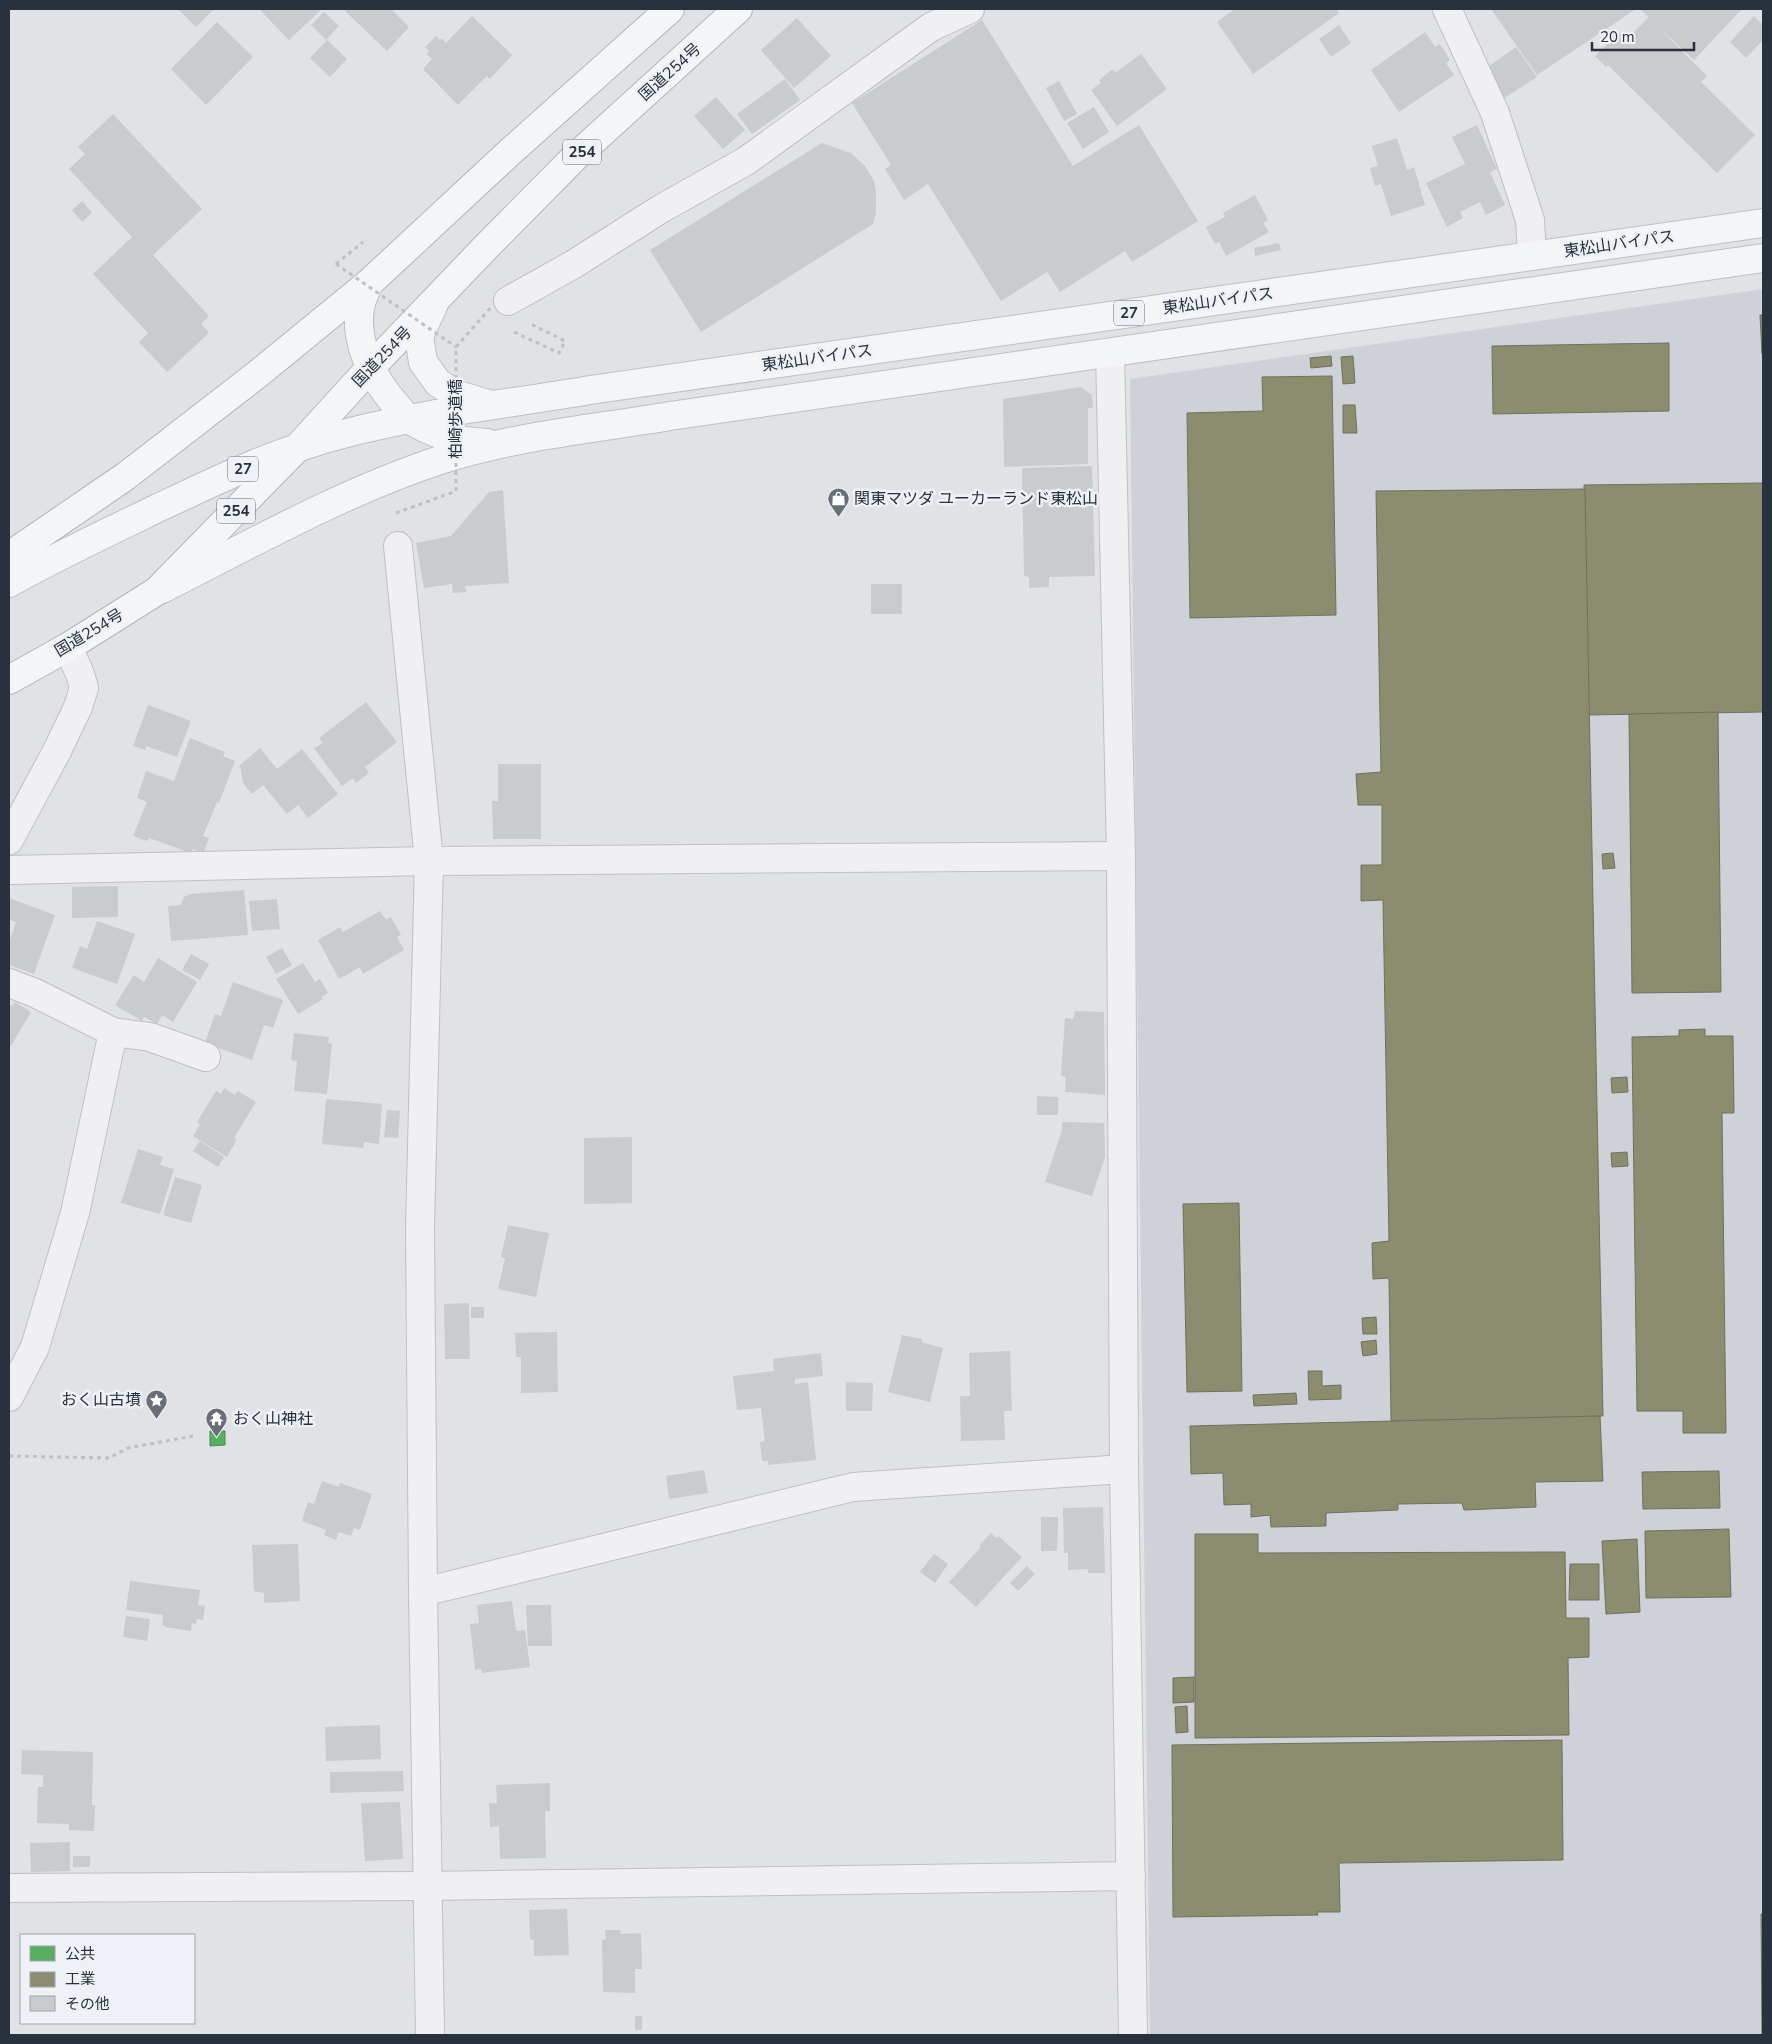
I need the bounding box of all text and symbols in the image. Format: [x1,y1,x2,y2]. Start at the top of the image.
scale bar [1592,20,1694,52]
text: 20 m [1600,27,1635,47]
street label: 国道254号 [634,38,706,106]
road number: 254 [563,140,601,164]
street label: 東松山バイパス [1562,225,1676,263]
street label: 東松山バイパス [1161,282,1275,320]
road number: 27 [1114,300,1144,326]
street label: 国道254号 [347,322,417,392]
street label: 東松山バイパス [760,339,874,377]
street label: 柏崎歩道橋 [445,379,467,459]
road number: 27 [228,456,258,482]
shop icon: 関東マツダ ユーカーランド東松山 [826,487,850,518]
place label: 関東マツダ ユーカーランド東松山 [854,488,1098,510]
road number: 254 [217,498,255,524]
street label: 国道254号 [50,604,128,662]
place icon: おく山古墳 [145,1388,169,1419]
place label: おく山古墳 [61,1389,141,1411]
temple icon: おく山神社 [205,1407,229,1438]
place label: おく山神社 [233,1408,313,1430]
legend [20,1934,195,2024]
text: 公共 [65,1944,95,1964]
text: 工業 [65,1969,95,1989]
text: その他 [65,1994,110,2014]

